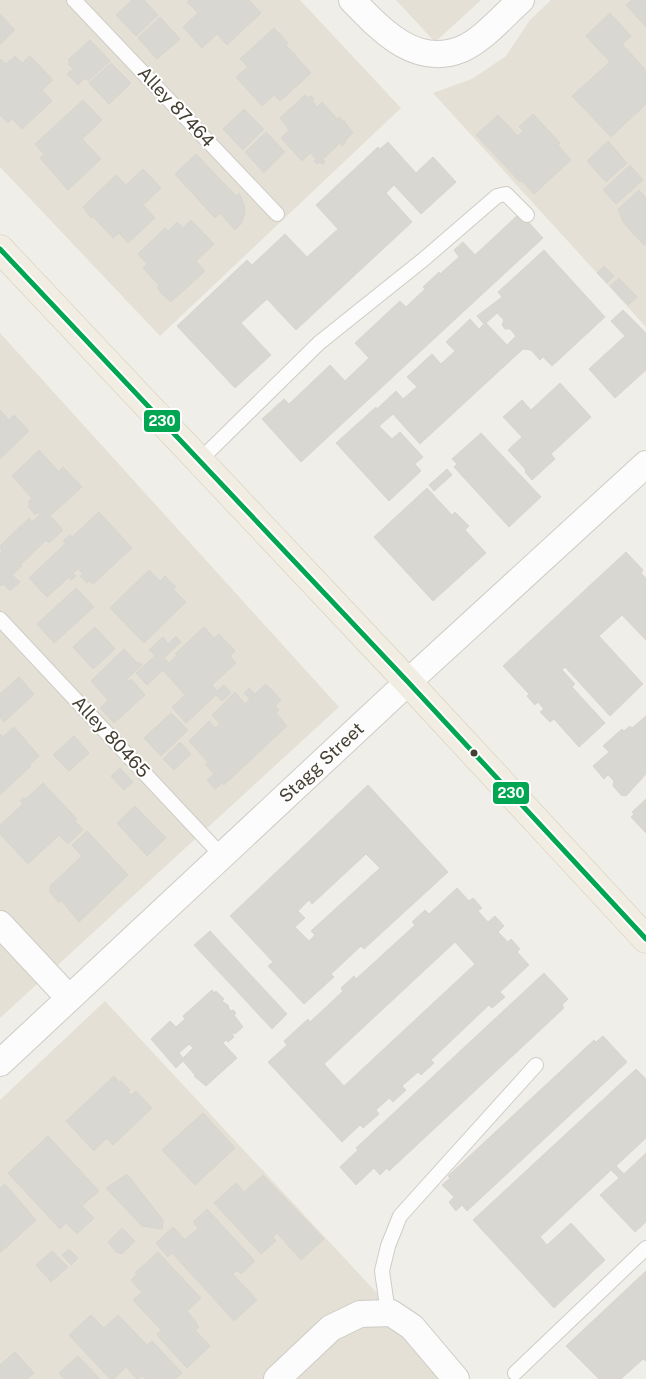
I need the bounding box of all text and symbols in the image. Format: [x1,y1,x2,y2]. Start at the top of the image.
street label: Alley 87464 [134,62,219,151]
line badge: 230 [143,409,181,433]
text: 230 [148,413,176,429]
street label: Alley 80465 [68,692,154,782]
street label: Stagg Street [275,718,368,807]
unlabelled marker [469,748,479,758]
line badge: 230 [492,781,530,805]
text: 230 [497,785,525,801]

